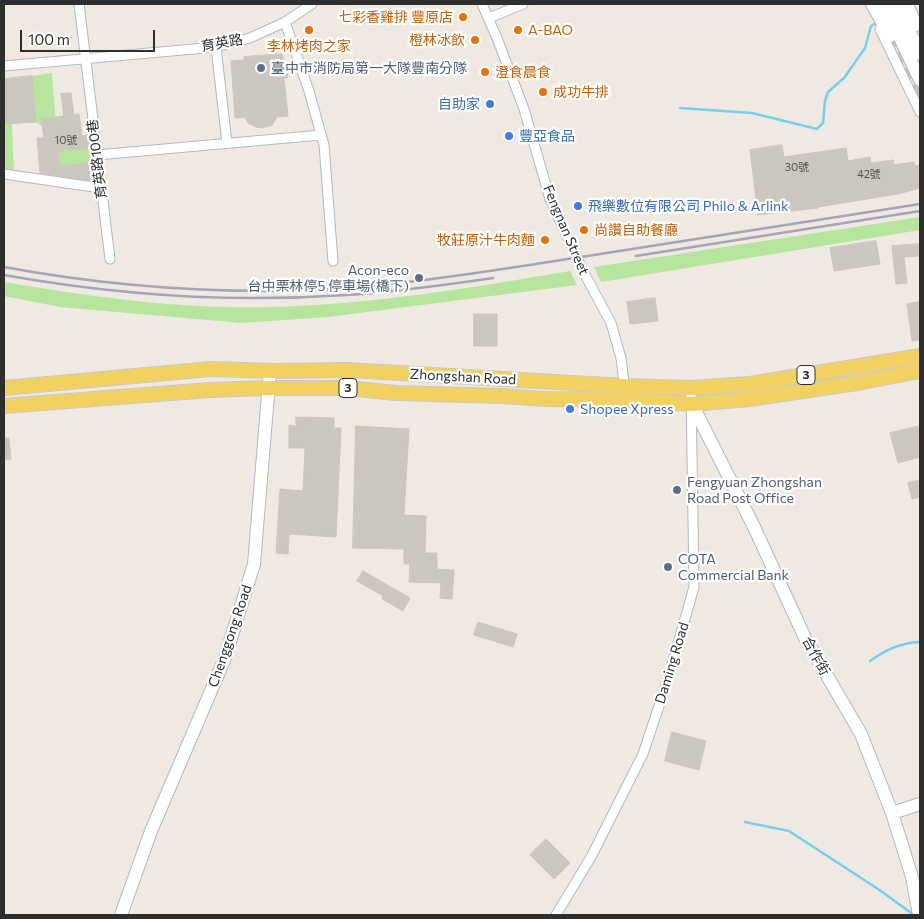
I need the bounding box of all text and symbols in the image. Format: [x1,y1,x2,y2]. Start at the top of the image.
place label: 七彩香雞排 豐原店 [338,9,453,25]
marker: 七彩香雞排 豐原店 [457,11,469,23]
scale bar [22,20,158,52]
place label: A-BAO [528,22,573,38]
marker: 李林烤肉之家 [303,24,315,36]
marker: A-BAO [512,24,524,36]
text: 100 m [28,30,70,48]
street label: 育英路 [200,31,244,55]
place label: 橙林冰飲 [409,32,465,48]
marker: 橙林冰飲 [469,34,481,46]
place label: 李林烤肉之家 [267,38,351,54]
place label: 臺中市消防局第一大隊豐南分隊 [271,60,467,76]
marker: 臺中市消防局第一大隊豐南分隊 [255,62,267,74]
place label: 澄食晨食 [495,64,551,80]
marker: 澄食晨食 [479,66,491,78]
place label: 成功牛排 [553,84,609,100]
marker: 成功牛排 [537,86,549,98]
place label: 自助家 [438,96,480,112]
marker: 自助家 [484,98,496,110]
street label: 育英路100巷 [84,118,110,200]
place label: 豐亞食品 [519,128,575,144]
marker: 豐亞食品 [503,130,515,142]
house number: 10號 [55,133,77,147]
house number: 30號 [785,160,809,174]
house number: 42號 [857,167,881,181]
street label: Fengnan Street [539,182,593,278]
place label: 飛樂數位有限公司 Philo & Arlink [588,198,789,214]
marker: 飛樂數位有限公司 Philo & Arlink [572,200,584,212]
place label: 尚讚自助餐廳 [594,222,678,238]
marker: 尚讚自助餐廳 [578,224,590,236]
place label: 牧莊原汁牛肉麵 [437,232,535,248]
marker: 牧莊原汁牛肉麵 [539,234,551,246]
place label: Acon-eco 台中栗林停5 停車場(橋下) [247,262,409,294]
marker: Acon-eco 台中栗林停5 停車場(橋下) [413,272,425,284]
street label: Zhongshan Road [409,366,517,388]
road number: 3 [797,366,815,384]
road number: 3 [339,378,357,398]
place label: Shopee Xpress [580,401,674,417]
marker: Shopee Xpress [564,403,576,415]
place label: Fengyuan Zhongshan Road Post Office [687,474,822,507]
marker: Fengyuan Zhongshan Road Post Office [671,484,683,496]
place label: COTA Commercial Bank [678,551,789,584]
marker: COTA Commercial Bank [662,561,674,573]
street label: Chenggong Road [205,582,255,690]
street label: Daming Road [652,620,692,706]
street label: 合作街 [798,634,834,678]

